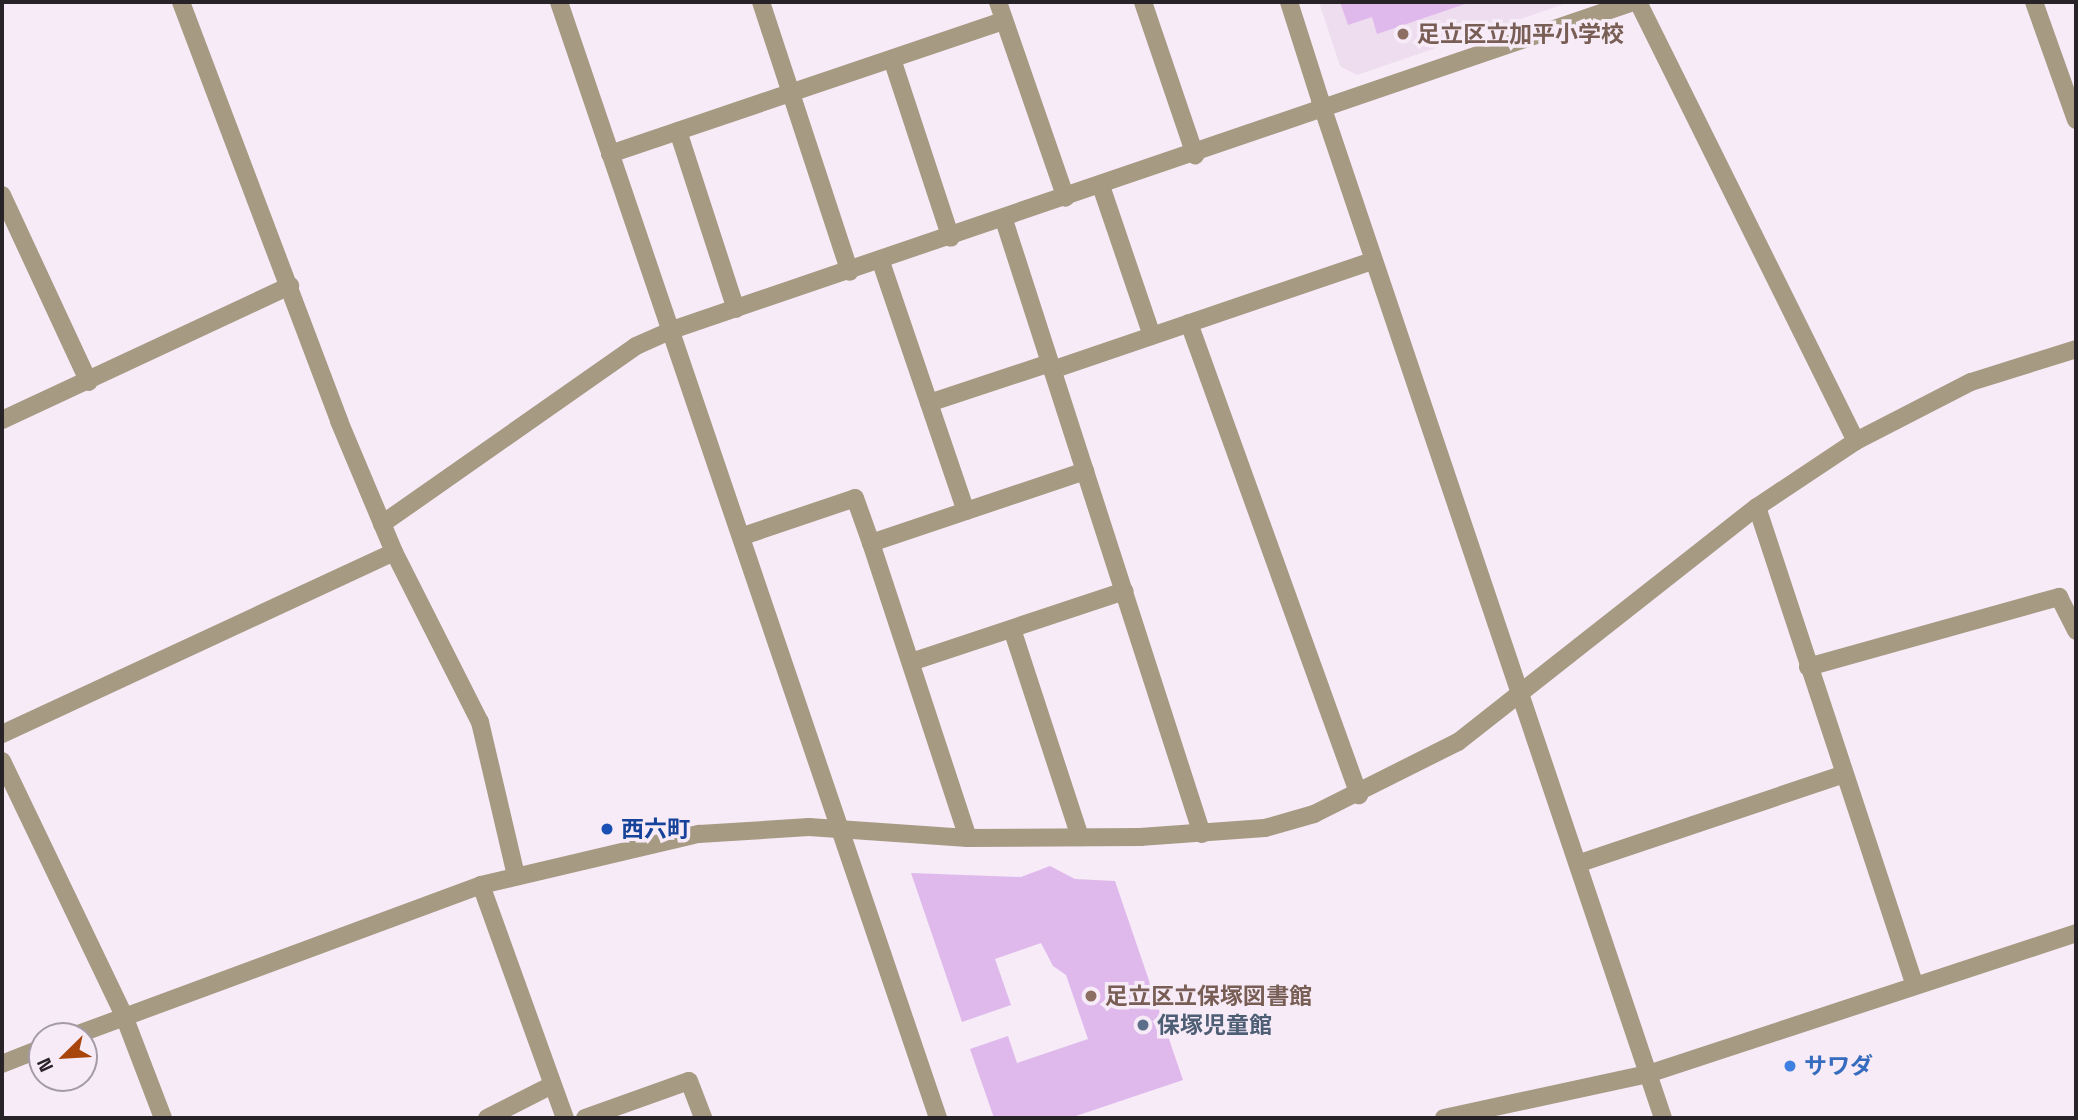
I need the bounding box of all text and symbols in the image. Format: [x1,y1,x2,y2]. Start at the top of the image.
place label: 足立区立加平小学校 [1417,20,1624,48]
marker: 足立区立加平小学校 [1395,26,1411,42]
place label: 西六町 [621,815,690,843]
marker: 西六町 [599,821,615,837]
place label: 足立区立保塚図書館 [1105,982,1312,1010]
marker: 足立区立保塚図書館 [1083,988,1099,1004]
place label: 保塚児童館 [1157,1011,1272,1039]
marker: 保塚児童館 [1135,1017,1151,1033]
north arrow [28,1022,98,1092]
place label: サワダ [1804,1052,1873,1080]
text: N [31,1054,59,1076]
marker: サワダ [1782,1058,1798,1074]

